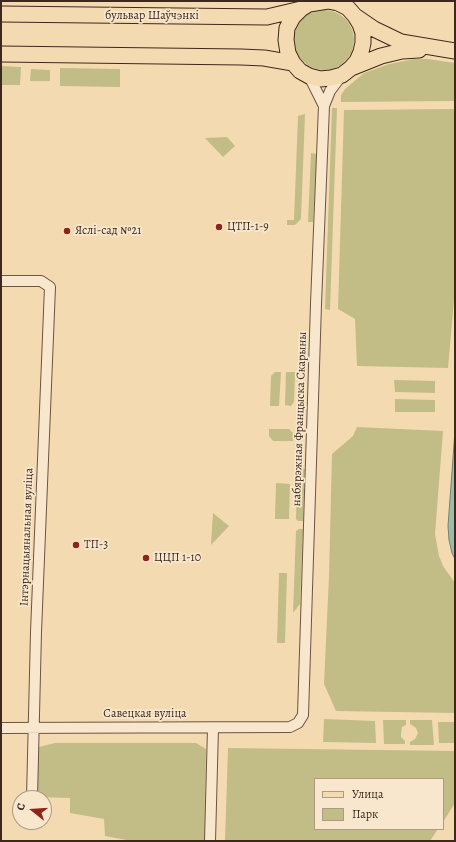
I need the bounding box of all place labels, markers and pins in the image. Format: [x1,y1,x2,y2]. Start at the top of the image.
place label: ЦТП-1-9 [227,220,269,234]
marker: ЦТП-1-9 [214,222,224,232]
place label: Яслі-сад №21 [75,224,141,238]
marker: Яслі-сад №21 [62,226,72,236]
place label: ТП-3 [84,538,108,552]
marker: ТП-3 [71,540,81,550]
place label: ЦЦП 1-10 [154,551,201,565]
marker: ЦЦП 1-10 [141,553,151,563]

